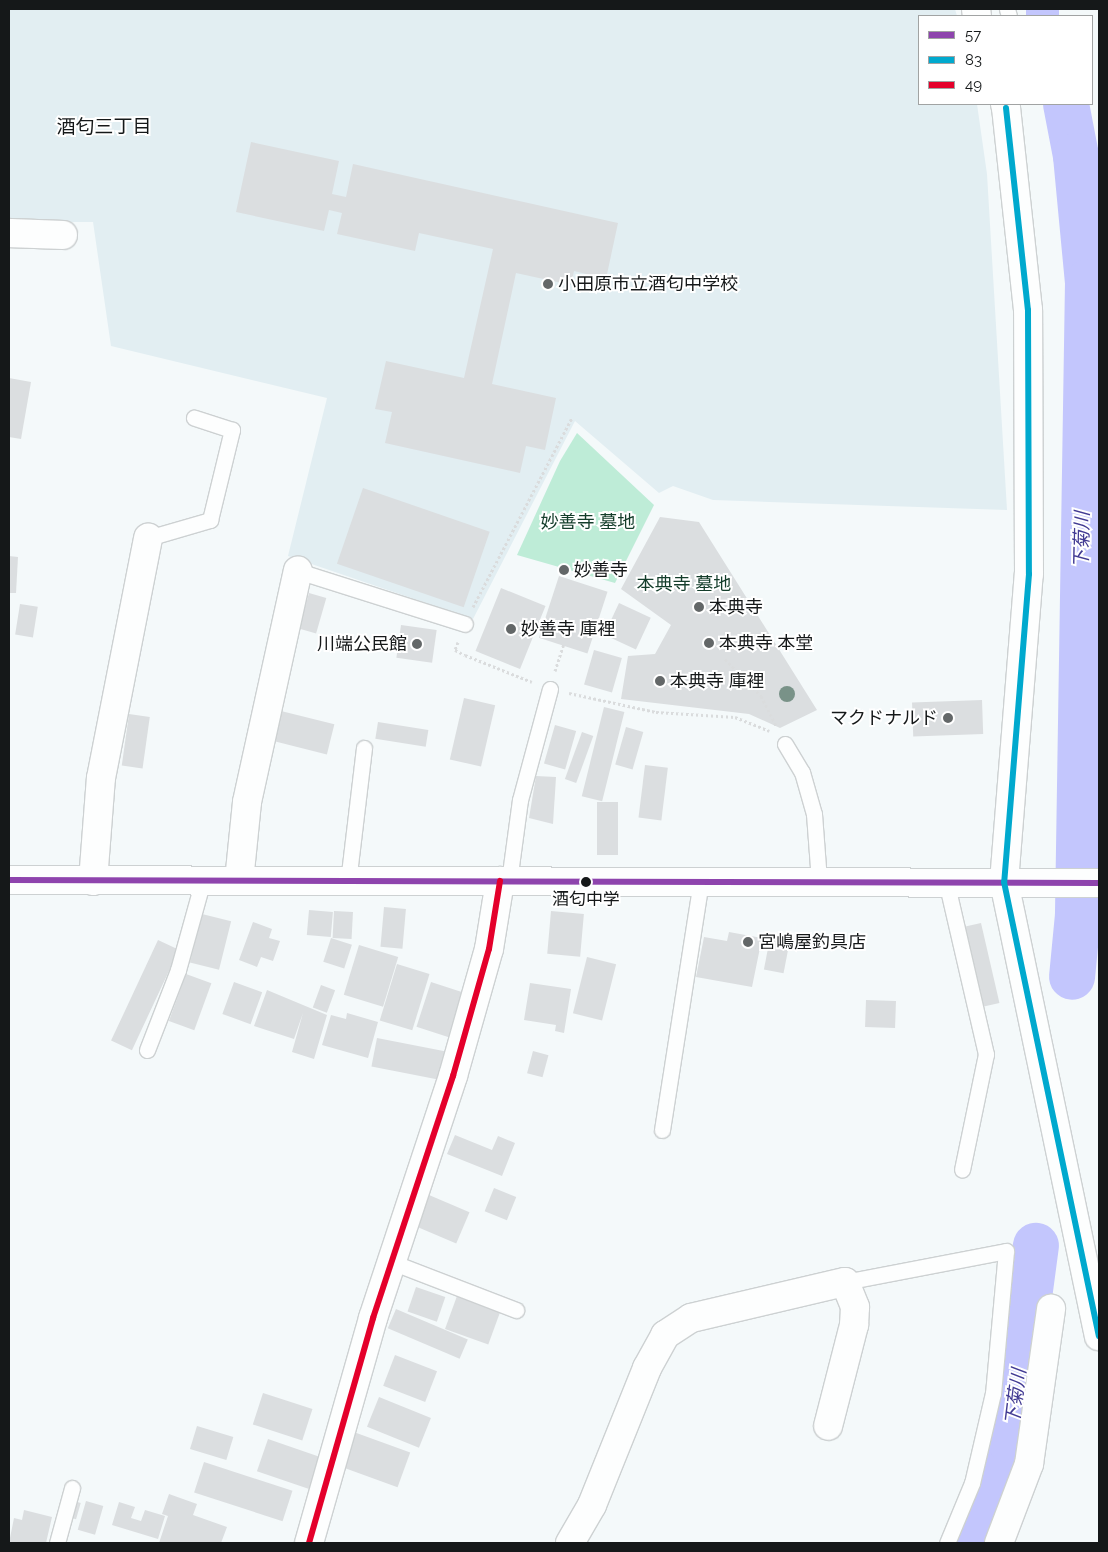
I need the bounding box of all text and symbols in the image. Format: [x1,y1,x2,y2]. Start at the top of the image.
legend [918,15,1093,105]
text: 57 [965,26,981,44]
text: 83 [965,51,982,69]
text: 49 [965,76,982,94]
district label: 酒匂三丁目 [57,116,151,138]
place label: 小田原市立酒匂中学校 [558,273,738,295]
marker: 小田原市立酒匂中学校 [542,278,554,290]
park label: 妙善寺 墓地 [541,511,635,533]
water label: 下菊川 [1070,511,1094,569]
place label: 妙善寺 [574,559,628,581]
marker: 妙善寺 [558,564,570,576]
park label: 本典寺 墓地 [637,573,731,595]
place label: 本典寺 [709,596,763,618]
marker: 本典寺 [693,601,705,613]
place label: 妙善寺 庫裡 [521,618,616,640]
marker: 妙善寺 庫裡 [505,623,517,635]
place label: 本典寺 本堂 [719,632,814,654]
place label: 川端公民館 [317,633,407,655]
marker: 本典寺 本堂 [703,637,715,649]
marker: 川端公民館 [411,638,423,650]
place label: 本典寺 庫裡 [670,670,765,692]
marker: 本典寺 庫裡 [654,675,666,687]
place label: マクドナルド [830,707,938,729]
marker: マクドナルド [942,712,954,724]
marker: 酒匂中学 [581,877,591,887]
place label: 酒匂中学 [552,890,620,910]
place label: 宮嶋屋釣具店 [758,931,866,953]
marker: 宮嶋屋釣具店 [742,936,754,948]
water label: 下菊川 [1001,1367,1031,1427]

